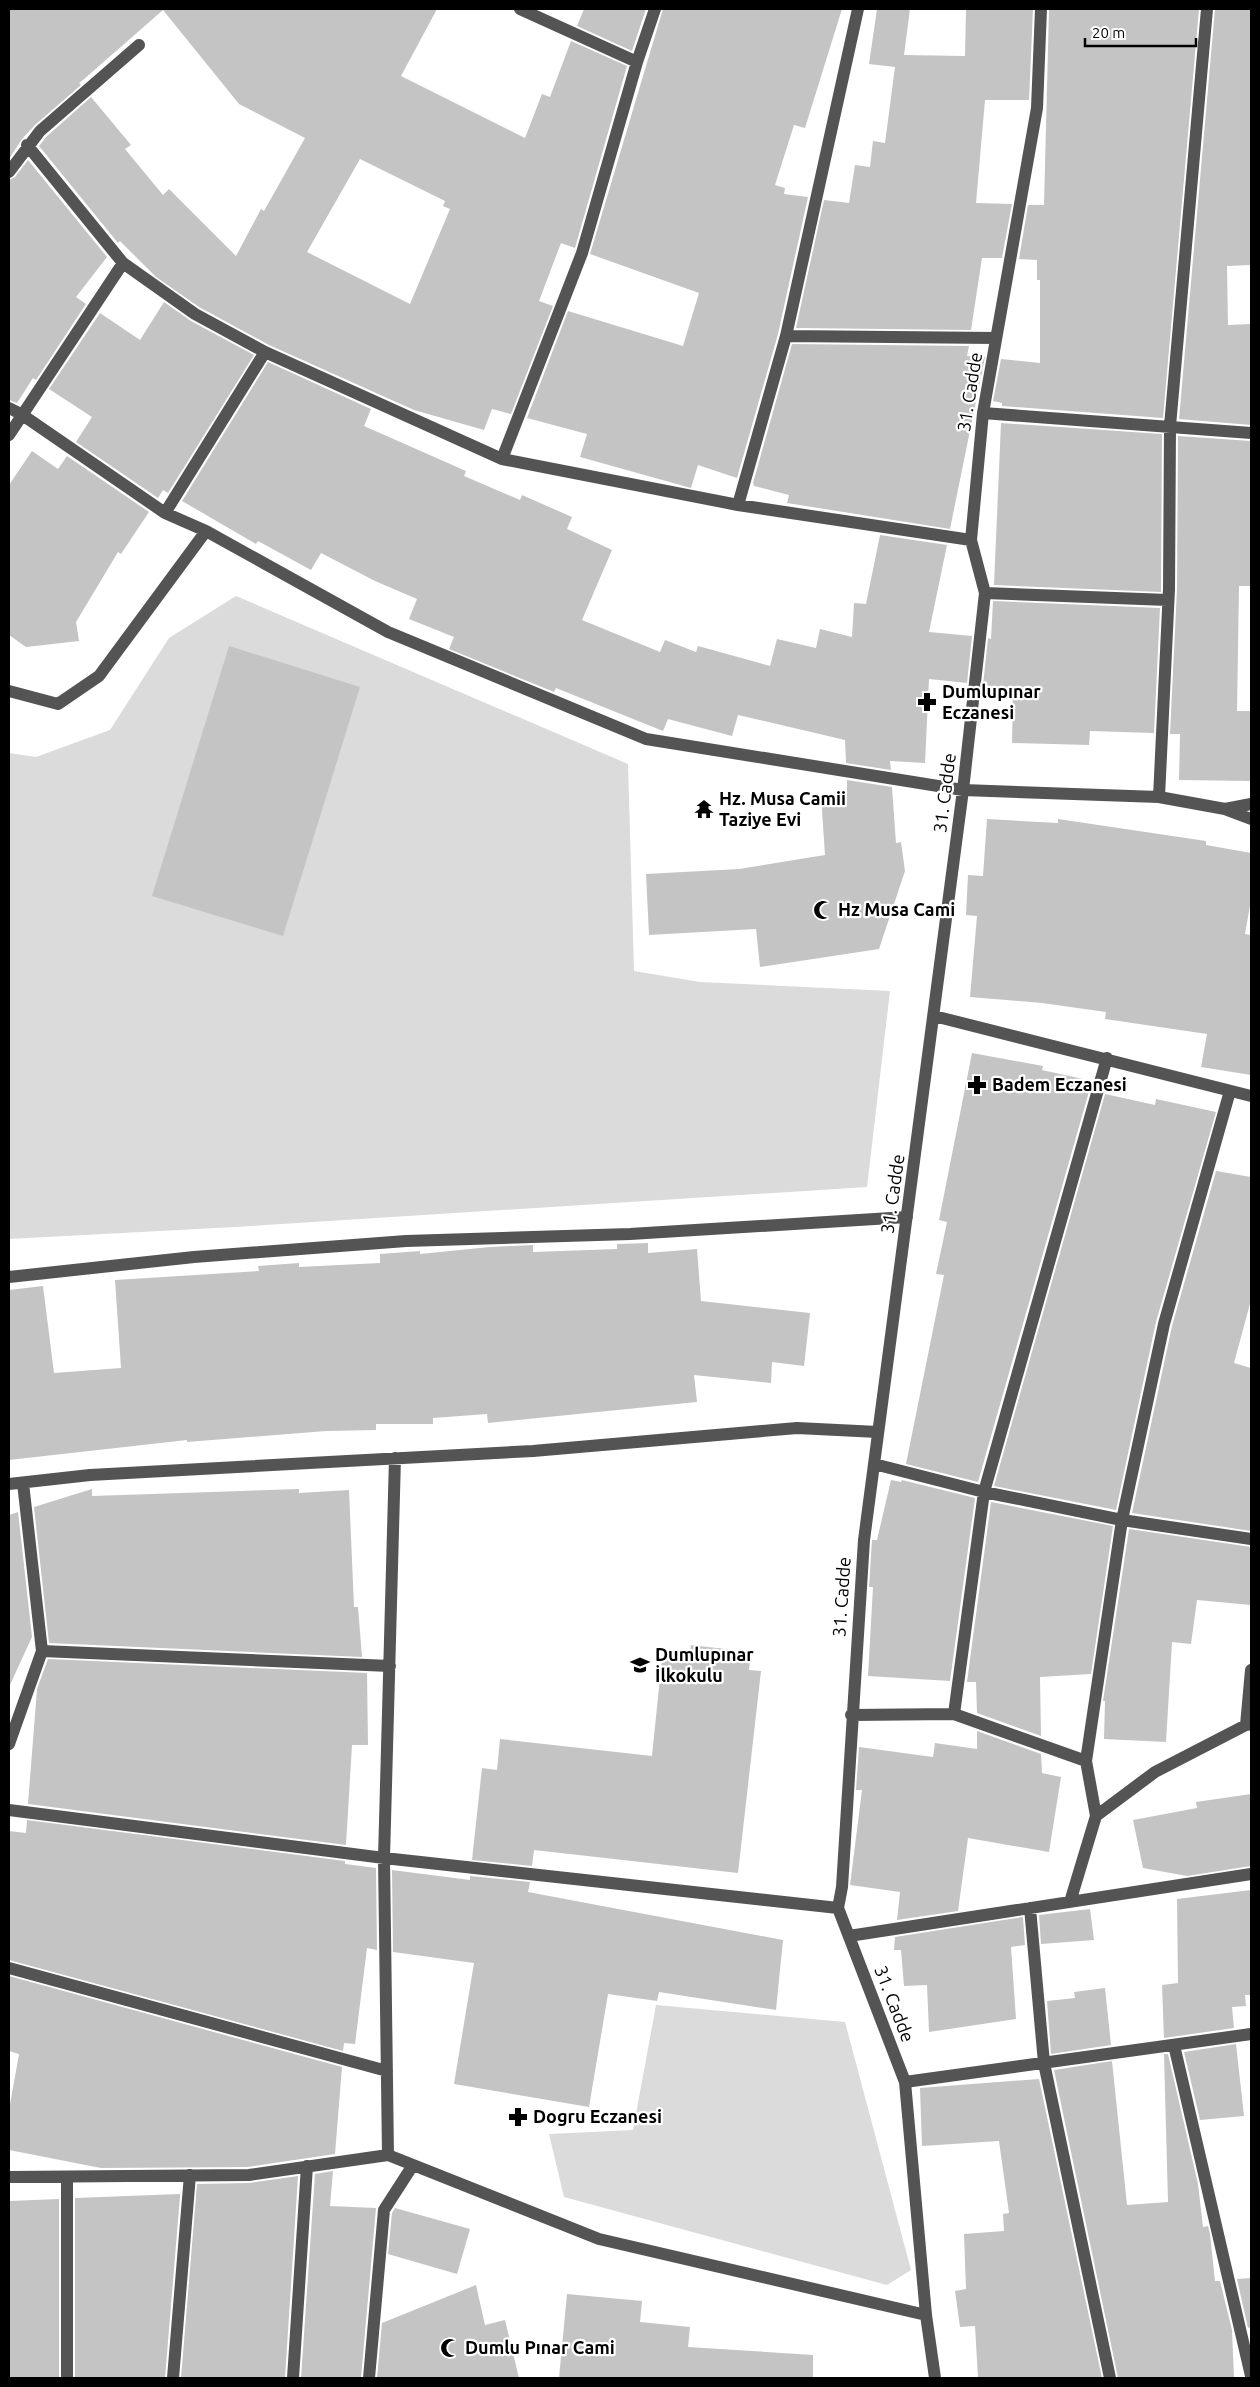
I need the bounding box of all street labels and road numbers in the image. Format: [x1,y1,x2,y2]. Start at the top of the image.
street label: 31. Cadde [953,351,985,433]
street label: 31. Cadde [929,752,959,834]
street label: 31. Cadde [877,1153,907,1235]
street label: 31. Cadde [828,1556,854,1638]
street label: 31. Cadde [871,1963,919,2045]

